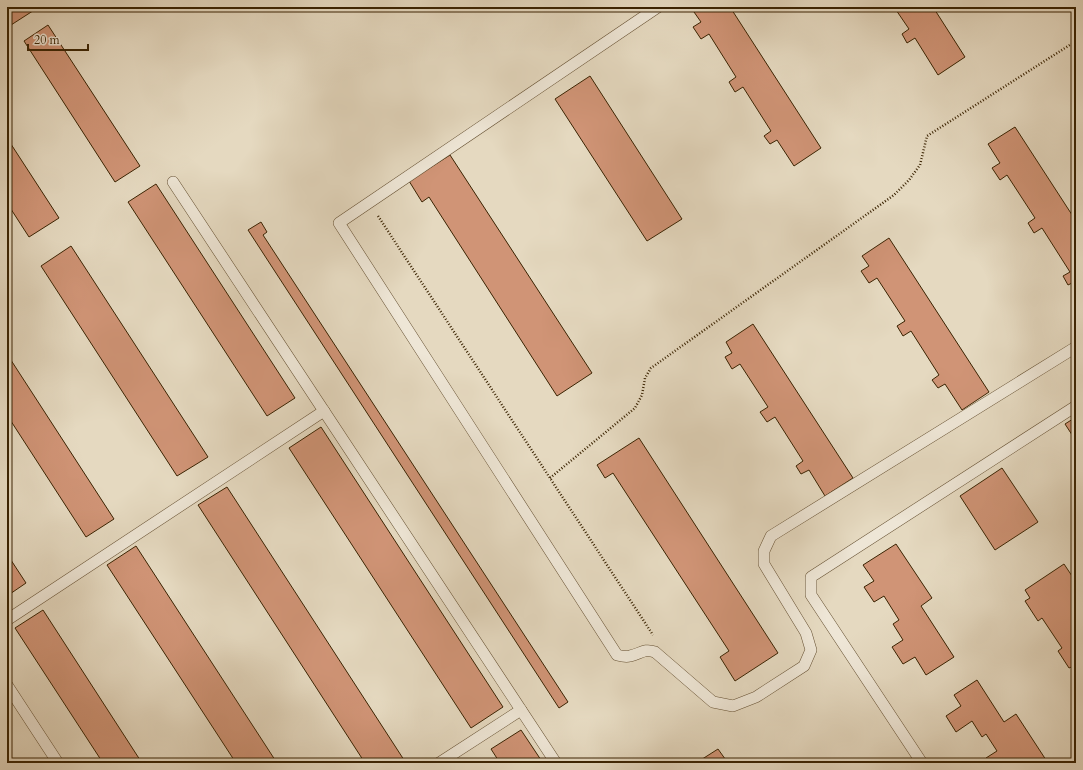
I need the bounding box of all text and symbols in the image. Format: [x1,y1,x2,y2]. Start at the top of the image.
scale bar [28,26,88,52]
text: 20 m [34,32,61,48]

